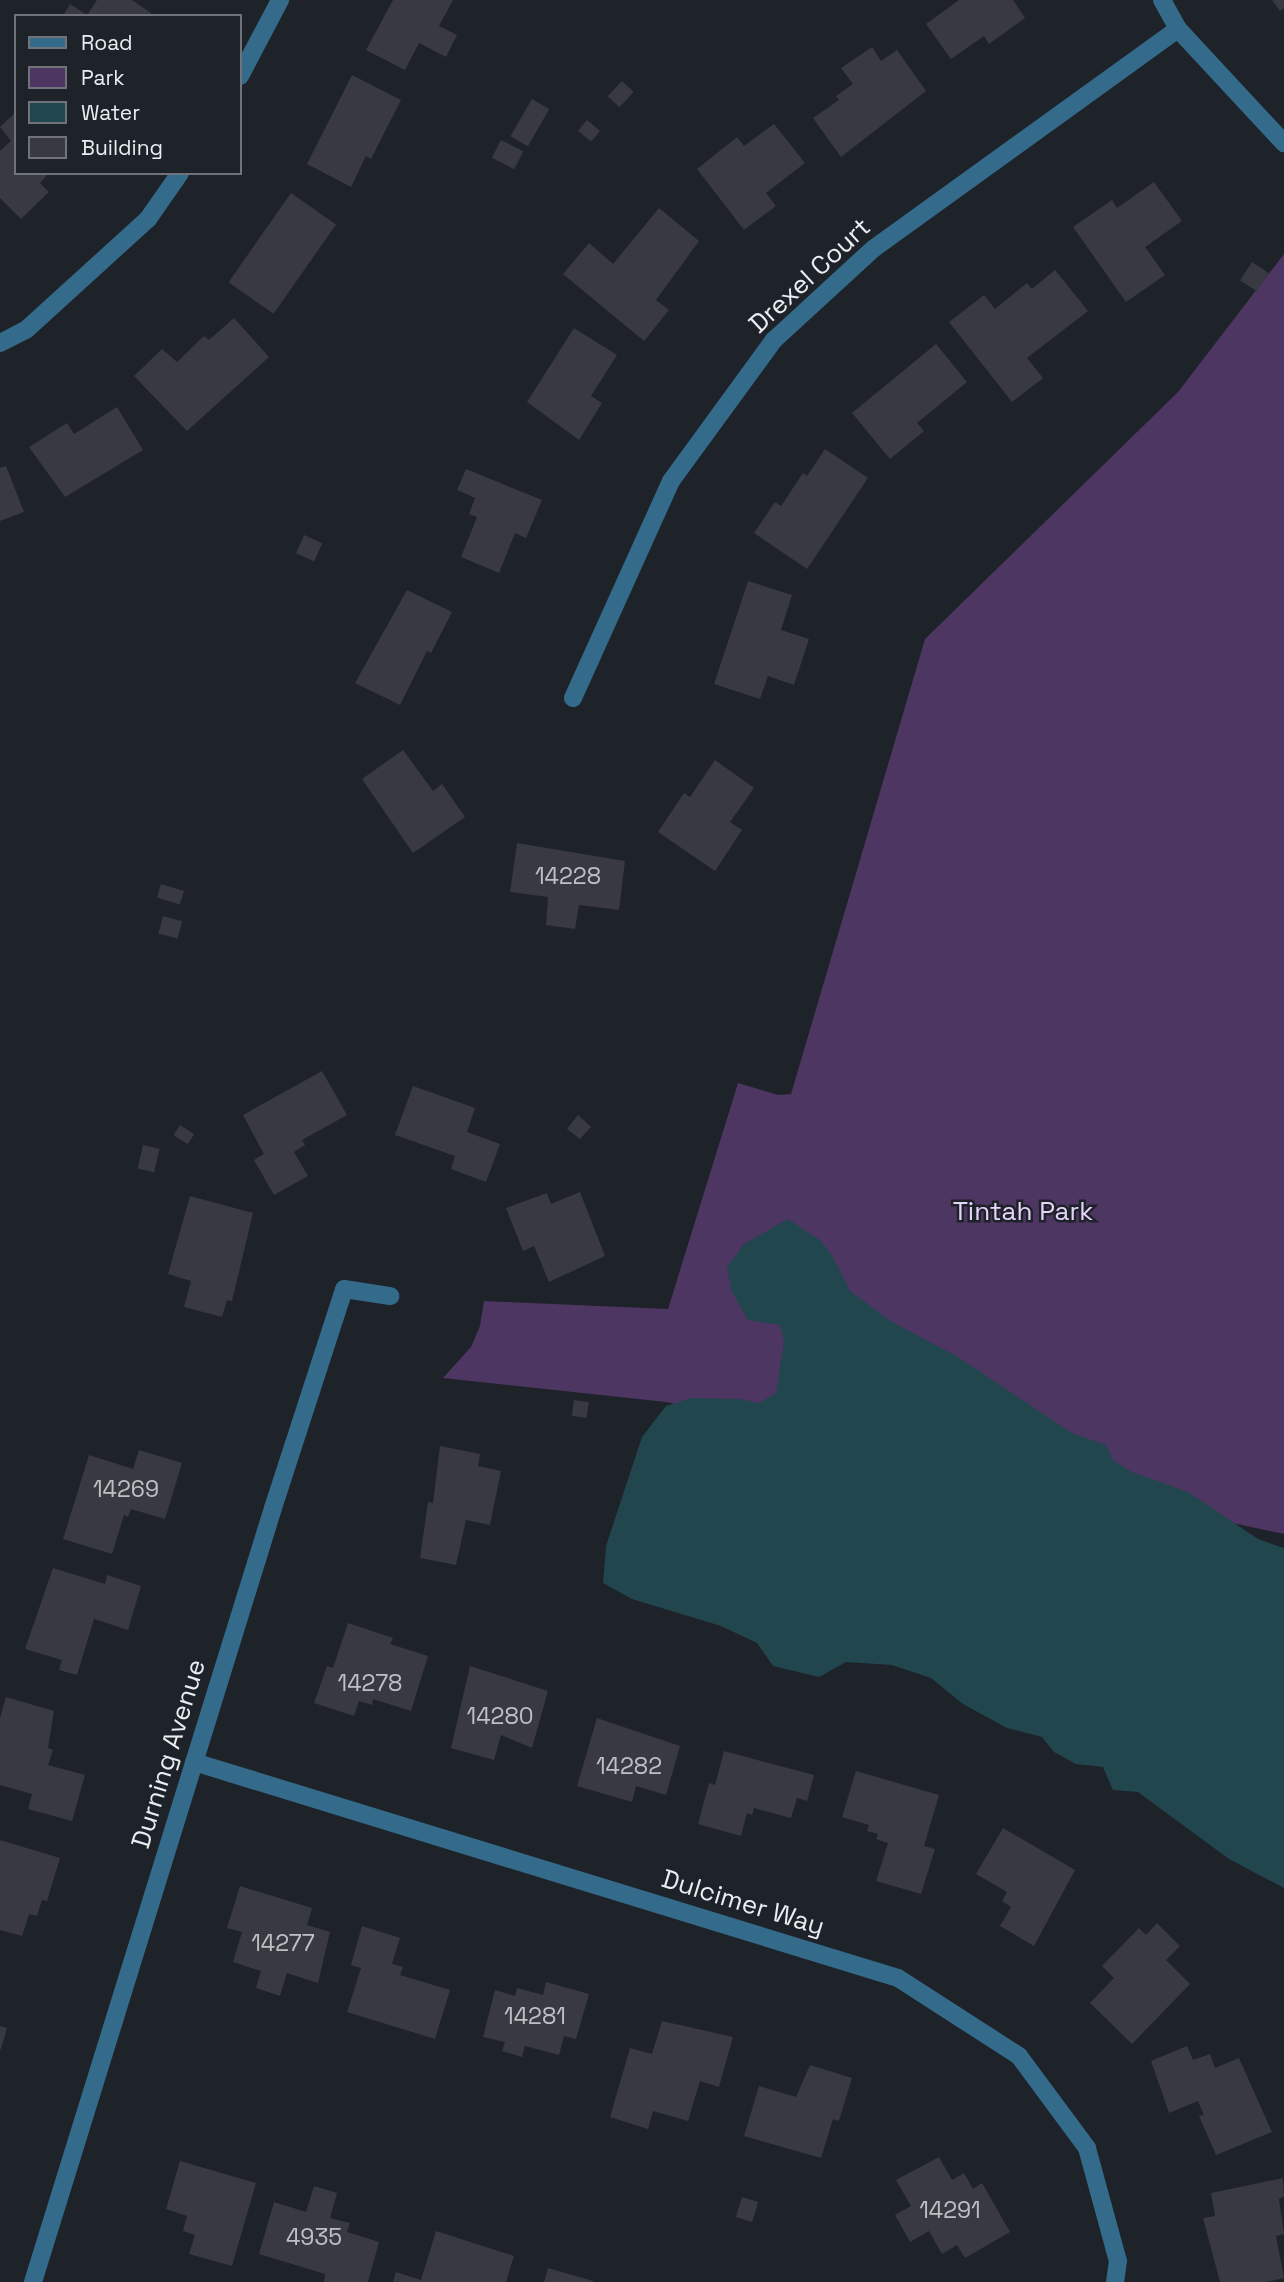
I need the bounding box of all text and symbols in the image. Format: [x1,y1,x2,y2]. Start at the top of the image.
legend [14,14,242,175]
text: Road [81,29,133,56]
text: Park [81,64,125,91]
text: Water [81,99,140,126]
text: Building [81,134,163,161]
street label: Drexel Court [743,212,877,340]
house number: 14228 [535,862,601,890]
park label: Tintah Park [953,1196,1093,1228]
house number: 14269 [93,1475,159,1503]
street label: Durning Avenue [125,1656,213,1852]
house number: 14278 [338,1669,402,1697]
house number: 14280 [467,1702,533,1730]
house number: 14282 [596,1752,662,1780]
street label: Dulcimer Way [658,1863,828,1943]
house number: 14277 [251,1929,315,1957]
house number: 14281 [504,2002,566,2030]
house number: 14291 [919,2196,981,2224]
house number: 4935 [286,2223,342,2251]

